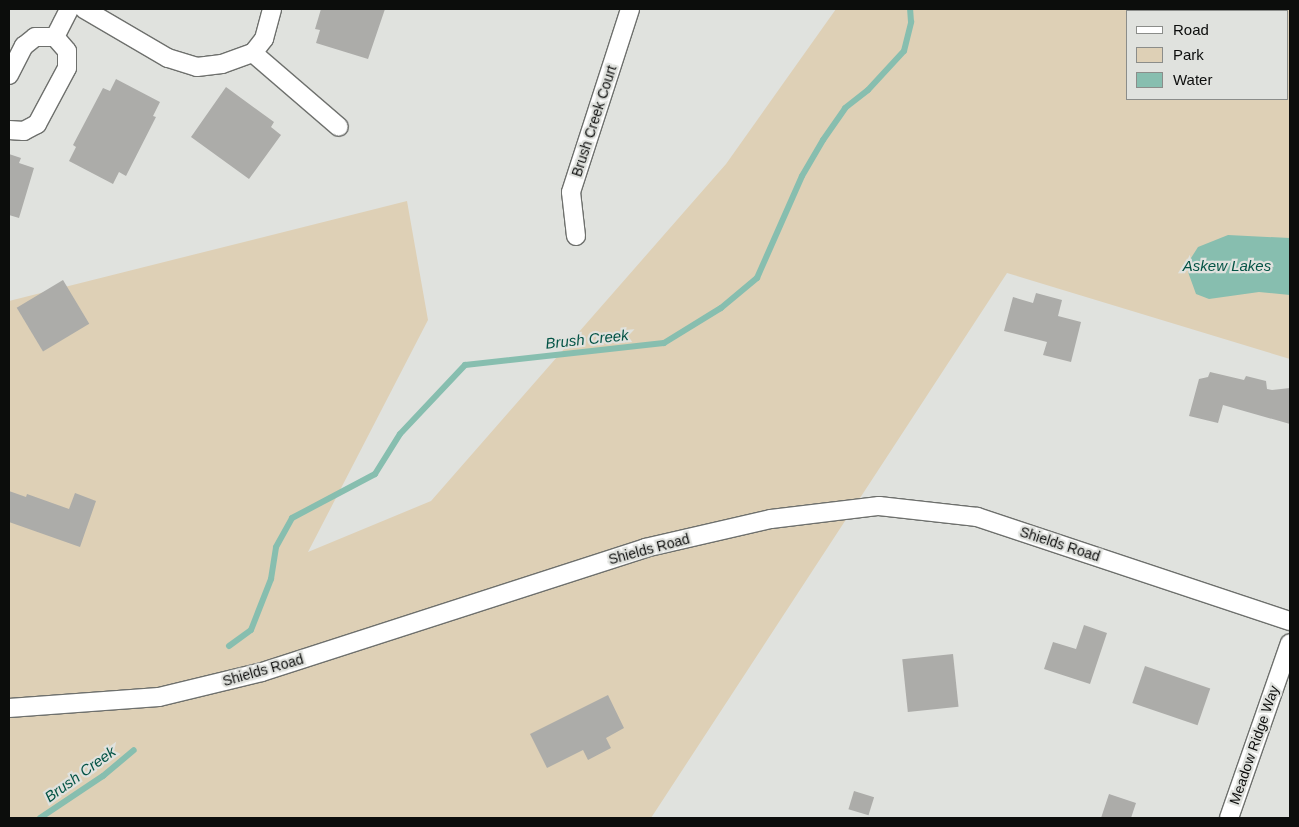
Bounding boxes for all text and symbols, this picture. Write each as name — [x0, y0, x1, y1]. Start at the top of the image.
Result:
legend — [1126, 10, 1289, 100]
text: Road — [1173, 21, 1209, 38]
text: Park — [1173, 46, 1204, 63]
street label: Brush Creek Court — [568, 63, 620, 179]
text: Water — [1173, 71, 1212, 88]
water label: Askew Lakes — [1183, 257, 1271, 275]
water label: Brush Creek — [545, 326, 629, 352]
street label: Shields Road — [1018, 523, 1102, 565]
street label: Shields Road — [607, 530, 691, 568]
street label: Shields Road — [221, 650, 305, 690]
street label: Meadow Ridge Way — [1226, 683, 1282, 807]
water label: Brush Creek — [41, 742, 119, 806]

